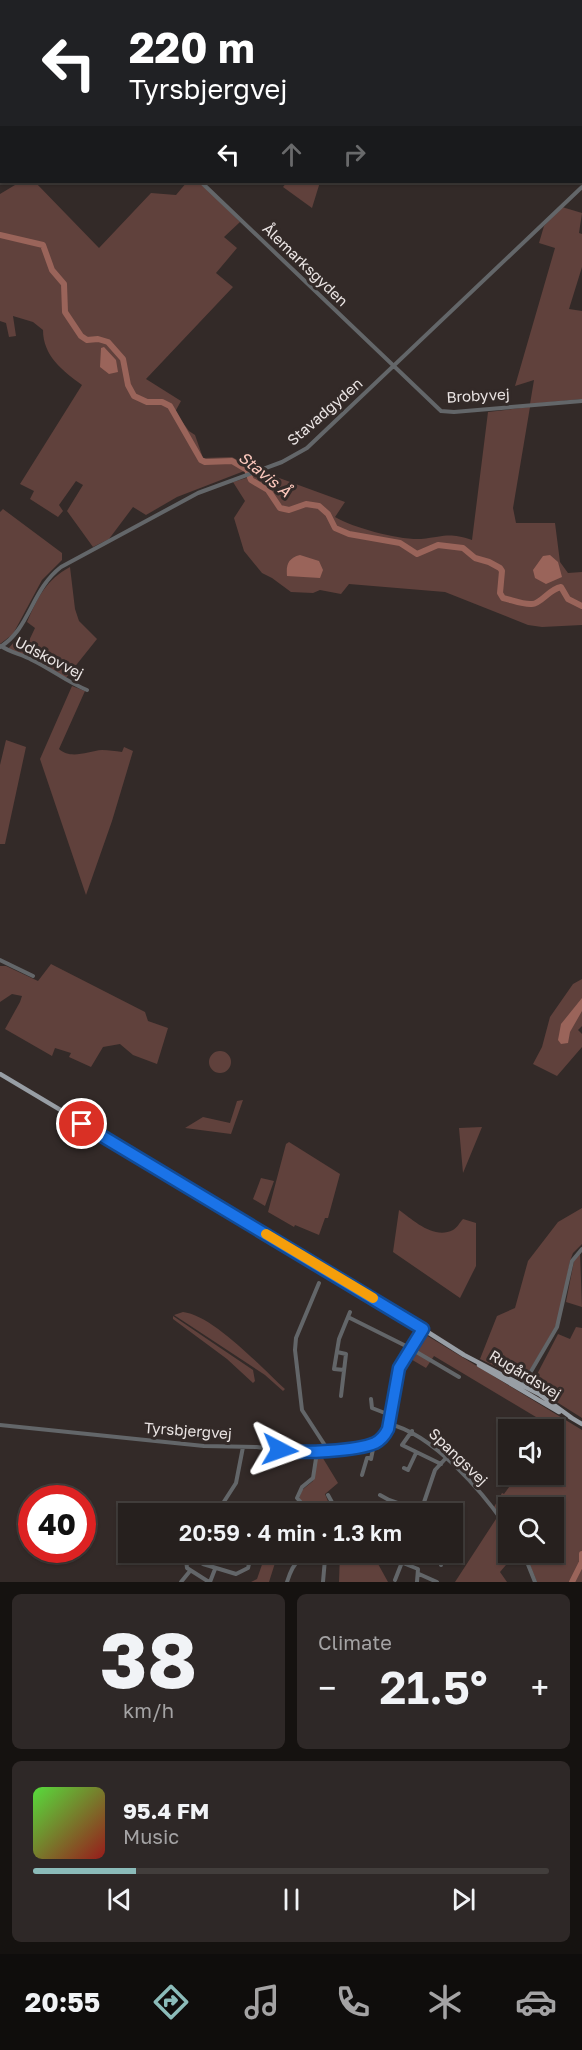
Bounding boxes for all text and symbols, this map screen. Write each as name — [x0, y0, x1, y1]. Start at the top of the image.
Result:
text: 220 m — [129, 22, 255, 72]
icon: left — [30, 24, 108, 102]
text: Tyrsbjergvej — [129, 73, 287, 105]
icon: left — [212, 138, 245, 171]
icon: ahead — [275, 138, 308, 171]
icon: right — [338, 138, 371, 171]
street label: Ålemarksgyden — [259, 219, 352, 310]
street label: Stavadgyden — [283, 374, 366, 449]
street label: Brobyvej — [446, 384, 510, 406]
water label: Stavis Å — [235, 447, 295, 501]
street label: Udskovvej — [12, 632, 87, 682]
pin — [56, 1098, 107, 1149]
icon: arrive — [65, 1107, 98, 1140]
street label: Rugårdsvej — [486, 1346, 565, 1403]
street label: Tyrsbjergvej — [144, 1418, 233, 1442]
position arrow — [248, 1418, 312, 1482]
map controls — [498, 1419, 564, 1563]
button: sound — [498, 1419, 564, 1485]
street label: Spangsvej — [426, 1424, 492, 1489]
speed limit sign: 40 — [18, 1485, 96, 1563]
button: search — [498, 1497, 564, 1563]
text: 20:59 · 4 min · 1.3 km — [179, 1519, 402, 1546]
text: 38 — [100, 1612, 197, 1705]
text: Climate — [318, 1630, 392, 1654]
text: 21.5° — [379, 1660, 488, 1714]
text: − — [318, 1668, 336, 1707]
text: + — [531, 1668, 549, 1707]
text: km/h — [123, 1698, 174, 1722]
text: 95.4 FM — [123, 1797, 209, 1824]
text: Music — [123, 1824, 179, 1848]
icon: previous — [103, 1883, 136, 1916]
icon: pause — [275, 1883, 308, 1916]
icon: next — [447, 1883, 480, 1916]
icon: directions — [150, 1981, 192, 2023]
icon: music — [241, 1981, 283, 2023]
icon: phone — [332, 1981, 374, 2023]
icon: climate — [424, 1981, 466, 2023]
icon: car — [515, 1981, 557, 2023]
text: 20:55 — [25, 1986, 100, 2018]

